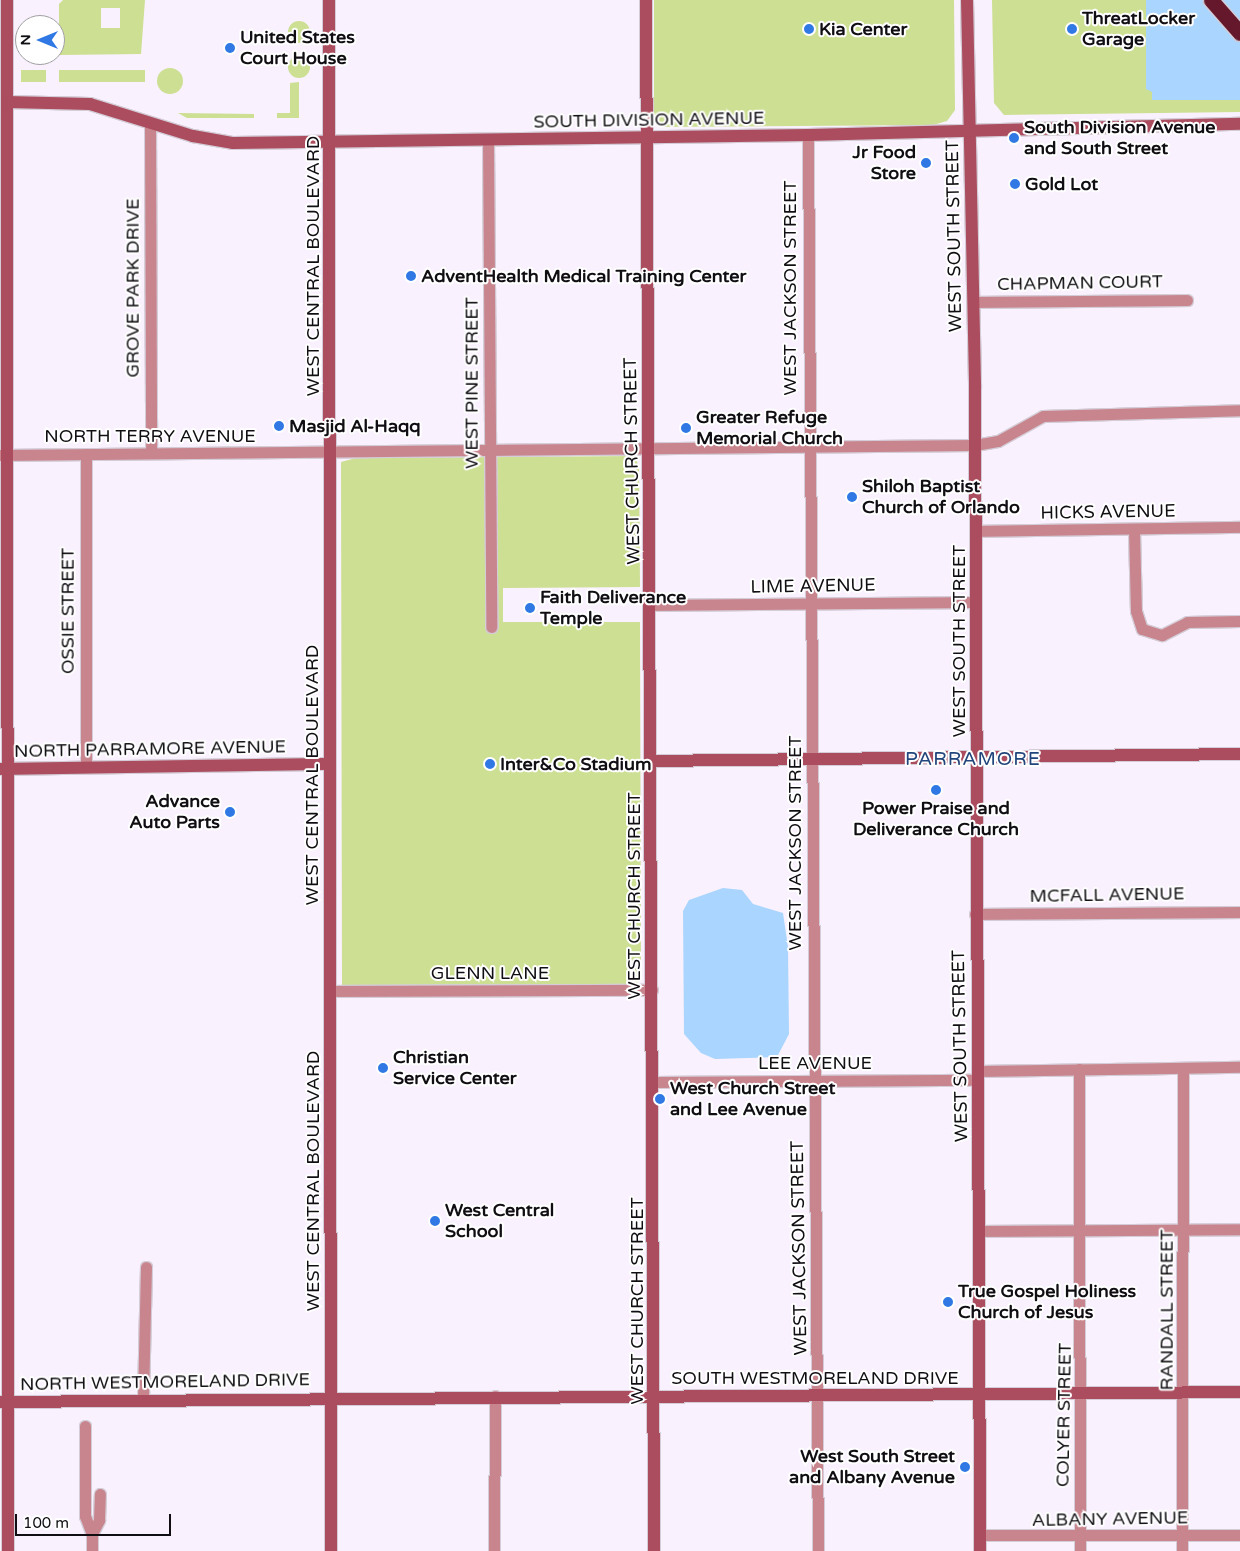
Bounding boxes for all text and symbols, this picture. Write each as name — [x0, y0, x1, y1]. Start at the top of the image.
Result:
place label: ThreatLocker Garage — [1082, 8, 1195, 50]
north arrow — [15, 15, 65, 65]
place label: Kia Center — [819, 18, 907, 40]
marker: Kia Center — [803, 23, 815, 35]
marker: ThreatLocker Garage — [1066, 23, 1078, 35]
place label: United States Court House — [240, 27, 355, 70]
text: N — [17, 34, 34, 46]
marker: United States Court House — [224, 42, 236, 54]
street label: SOUTH DIVISION AVENUE — [533, 107, 765, 133]
place label: South Division Avenue and South Street — [1024, 117, 1215, 160]
marker: South Division Avenue and South Street — [1008, 132, 1020, 144]
street label: WEST CENTRAL BOULEVARD — [302, 136, 324, 396]
street label: WEST SOUTH STREET — [942, 140, 966, 332]
place label: Jr Food Store — [853, 142, 916, 184]
marker: Jr Food Store — [920, 157, 932, 169]
place label: Gold Lot — [1025, 173, 1098, 195]
marker: Gold Lot — [1009, 178, 1021, 190]
street label: WEST JACKSON STREET — [779, 181, 801, 395]
street label: GROVE PARK DRIVE — [122, 198, 144, 378]
place label: AdventHealth Medical Training Center — [421, 265, 746, 287]
marker: AdventHealth Medical Training Center — [405, 270, 417, 282]
street label: CHAPMAN COURT — [997, 271, 1163, 295]
street label: WEST PINE STREET — [461, 297, 483, 469]
street label: WEST CHURCH STREET — [619, 357, 645, 565]
place label: Greater Refuge Memorial Church — [696, 407, 843, 449]
place label: Masjid Al-Haqq — [289, 415, 421, 437]
marker: Masjid Al-Haqq — [273, 420, 285, 432]
marker: Greater Refuge Memorial Church — [680, 422, 692, 434]
street label: NORTH TERRY AVENUE — [44, 425, 256, 447]
place label: Shiloh Baptist Church of Orlando — [862, 476, 1020, 518]
marker: Shiloh Baptist Church of Orlando — [846, 491, 858, 503]
street label: HICKS AVENUE — [1040, 500, 1176, 524]
street label: WEST SOUTH STREET — [948, 545, 970, 737]
street label: OSSIE STREET — [57, 548, 79, 674]
street label: LIME AVENUE — [750, 574, 876, 598]
place label: Faith Deliverance Temple — [540, 587, 686, 630]
marker: Faith Deliverance Temple — [524, 602, 536, 614]
street label: WEST CENTRAL BOULEVARD — [301, 645, 323, 905]
street label: NORTH PARRAMORE AVENUE — [14, 736, 286, 762]
street label: WEST JACKSON STREET — [784, 736, 806, 950]
district label: PARRAMORE — [904, 749, 1042, 771]
place label: Inter&Co Stadium — [500, 753, 652, 775]
marker: Inter&Co Stadium — [484, 758, 496, 770]
marker: Power Praise and Deliverance Church — [930, 784, 942, 796]
place label: Advance Auto Parts — [129, 791, 220, 834]
street label: WEST CHURCH STREET — [623, 792, 645, 1000]
place label: Power Praise and Deliverance Church — [853, 798, 1019, 841]
marker: Advance Auto Parts — [224, 806, 236, 818]
street label: MCFALL AVENUE — [1029, 883, 1185, 907]
street label: WEST SOUTH STREET — [948, 950, 972, 1142]
street label: GLENN LANE — [431, 962, 549, 984]
place label: Christian Service Center — [393, 1047, 517, 1090]
street label: WEST CENTRAL BOULEVARD — [302, 1051, 324, 1311]
street label: LEE AVENUE — [758, 1052, 872, 1074]
marker: Christian Service Center — [377, 1062, 389, 1074]
place label: West Church Street and Lee Avenue — [670, 1078, 835, 1120]
marker: West Church Street and Lee Avenue — [654, 1093, 666, 1105]
street label: WEST JACKSON STREET — [786, 1140, 812, 1356]
street label: WEST CHURCH STREET — [626, 1197, 648, 1405]
place label: West Central School — [445, 1200, 554, 1242]
marker: West Central School — [429, 1215, 441, 1227]
street label: RANDALL STREET — [1156, 1230, 1178, 1390]
place label: True Gospel Holiness Church of Jesus — [958, 1281, 1136, 1324]
marker: True Gospel Holiness Church of Jesus — [942, 1296, 954, 1308]
street label: COLYER STREET — [1052, 1343, 1076, 1487]
street label: SOUTH WESTMORELAND DRIVE — [671, 1367, 959, 1389]
street label: NORTH WESTMORELAND DRIVE — [20, 1369, 310, 1395]
place label: West South Street and Albany Avenue — [789, 1446, 955, 1488]
marker: West South Street and Albany Avenue — [959, 1461, 971, 1473]
scale bar — [18, 1504, 174, 1536]
street label: ALBANY AVENUE — [1032, 1507, 1188, 1531]
text: 100 m — [23, 1514, 69, 1532]

